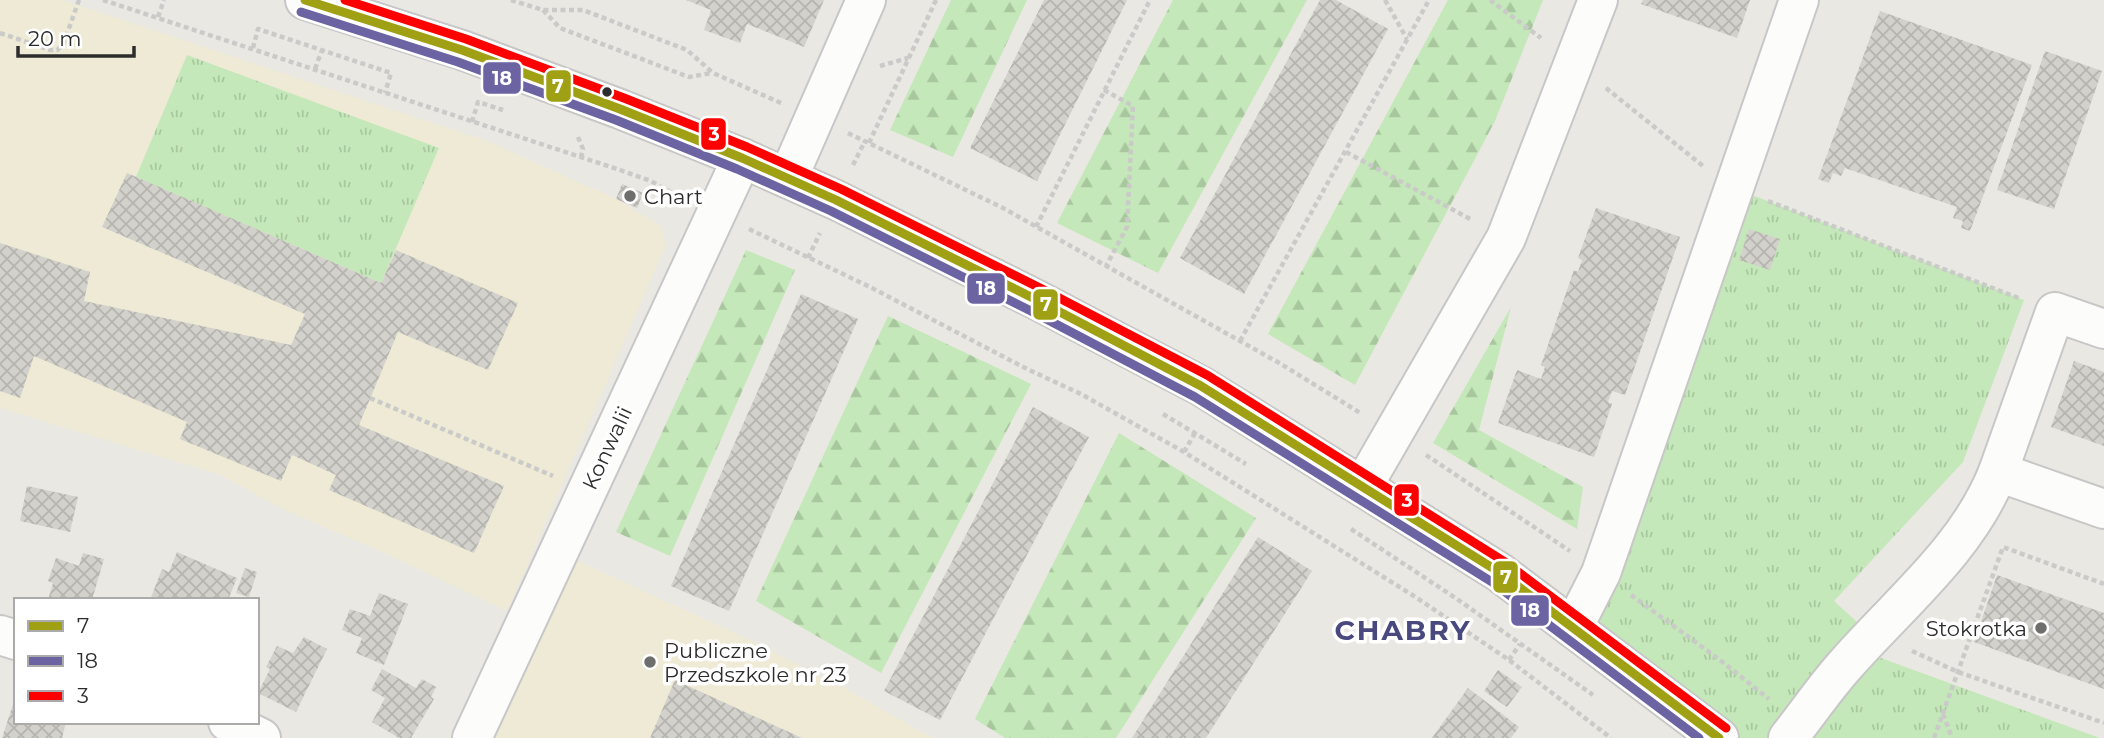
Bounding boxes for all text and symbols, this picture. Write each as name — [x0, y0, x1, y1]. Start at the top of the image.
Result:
scale bar — [18, 14, 133, 58]
text: 20 m — [28, 26, 82, 51]
line badge: 18 — [482, 61, 522, 95]
text: 18 — [492, 67, 512, 90]
line badge: 7 — [545, 69, 572, 103]
text: 7 — [552, 75, 564, 98]
unlabelled marker — [600, 85, 614, 99]
line badge: 3 — [700, 117, 727, 151]
text: 3 — [707, 123, 720, 146]
place label: Chart — [644, 184, 703, 209]
marker: Chart — [622, 188, 638, 204]
line badge: 18 — [966, 272, 1006, 305]
text: 18 — [976, 277, 996, 300]
line badge: 7 — [1032, 288, 1059, 321]
text: 7 — [1040, 293, 1052, 316]
street label: Konwalii — [577, 402, 637, 494]
line badge: 3 — [1393, 483, 1420, 517]
text: 3 — [1400, 489, 1413, 512]
line badge: 7 — [1492, 560, 1519, 594]
text: 7 — [1500, 566, 1512, 589]
line badge: 18 — [1510, 594, 1550, 627]
legend — [14, 598, 259, 724]
text: 18 — [1520, 599, 1540, 622]
text: 7 — [77, 613, 89, 638]
district label: CHABRY — [1335, 613, 1472, 647]
place label: Stokrotka — [1926, 616, 2027, 641]
marker: Stokrotka — [2033, 620, 2049, 636]
place label: Publiczne Przedszkole nr 23 — [664, 638, 846, 687]
text: 18 — [77, 648, 98, 673]
marker: Publiczne Przedszkole nr 23 — [642, 654, 658, 670]
text: 3 — [77, 683, 89, 708]

